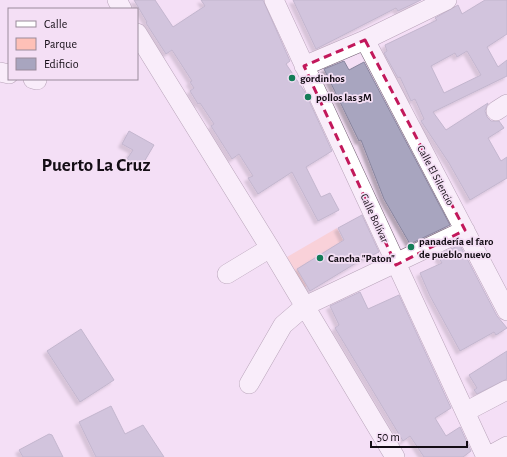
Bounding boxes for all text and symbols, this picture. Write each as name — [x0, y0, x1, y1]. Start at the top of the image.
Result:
legend — [8, 8, 138, 80]
text: Calle — [44, 18, 67, 30]
text: Parque — [44, 38, 77, 50]
text: Edificio — [44, 58, 79, 70]
marker: gordinhos — [287, 73, 297, 83]
place label: gordinhos — [300, 73, 345, 84]
marker: pollos las 3M — [303, 92, 313, 102]
place label: pollos las 3M — [316, 92, 372, 103]
street label: Calle El Silencio — [415, 143, 456, 207]
district label: Puerto La Cruz — [42, 156, 150, 175]
street label: Calle Bolívar — [358, 192, 391, 245]
place label: panadería el faro de pueblo nuevo — [419, 236, 494, 260]
marker: panadería el faro de pueblo nuevo — [406, 242, 416, 252]
marker: Cancha "Paton" — [315, 253, 325, 263]
place label: Cancha "Paton" — [328, 253, 395, 264]
scale bar — [371, 423, 467, 449]
text: 50 m — [377, 431, 400, 443]

